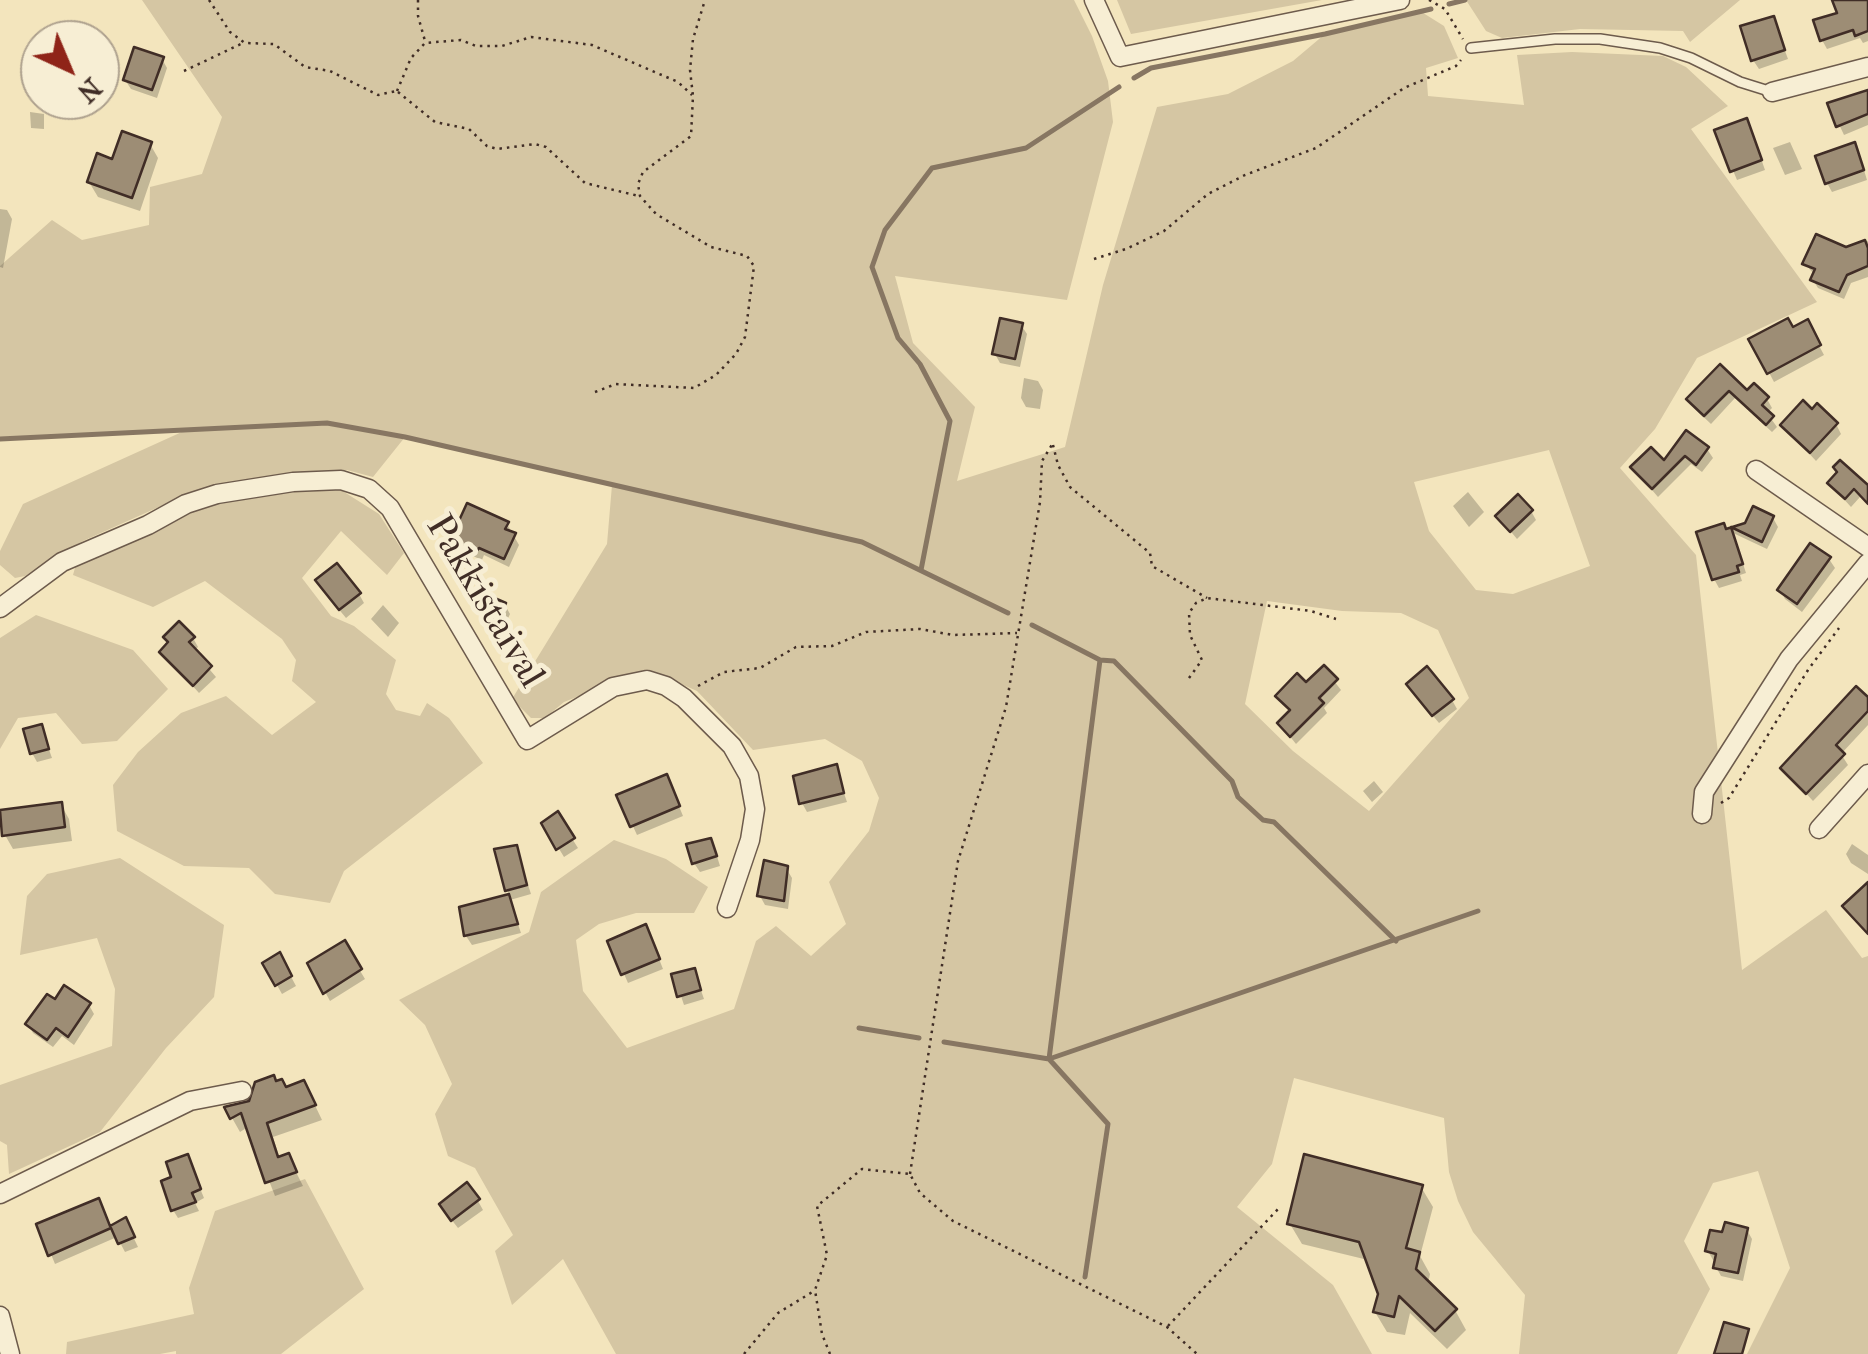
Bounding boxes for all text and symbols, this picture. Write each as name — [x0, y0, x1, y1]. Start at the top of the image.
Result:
north arrow — [20, 20, 120, 120]
text: N — [71, 71, 109, 110]
street label: Pakkistaival — [415, 508, 553, 696]

